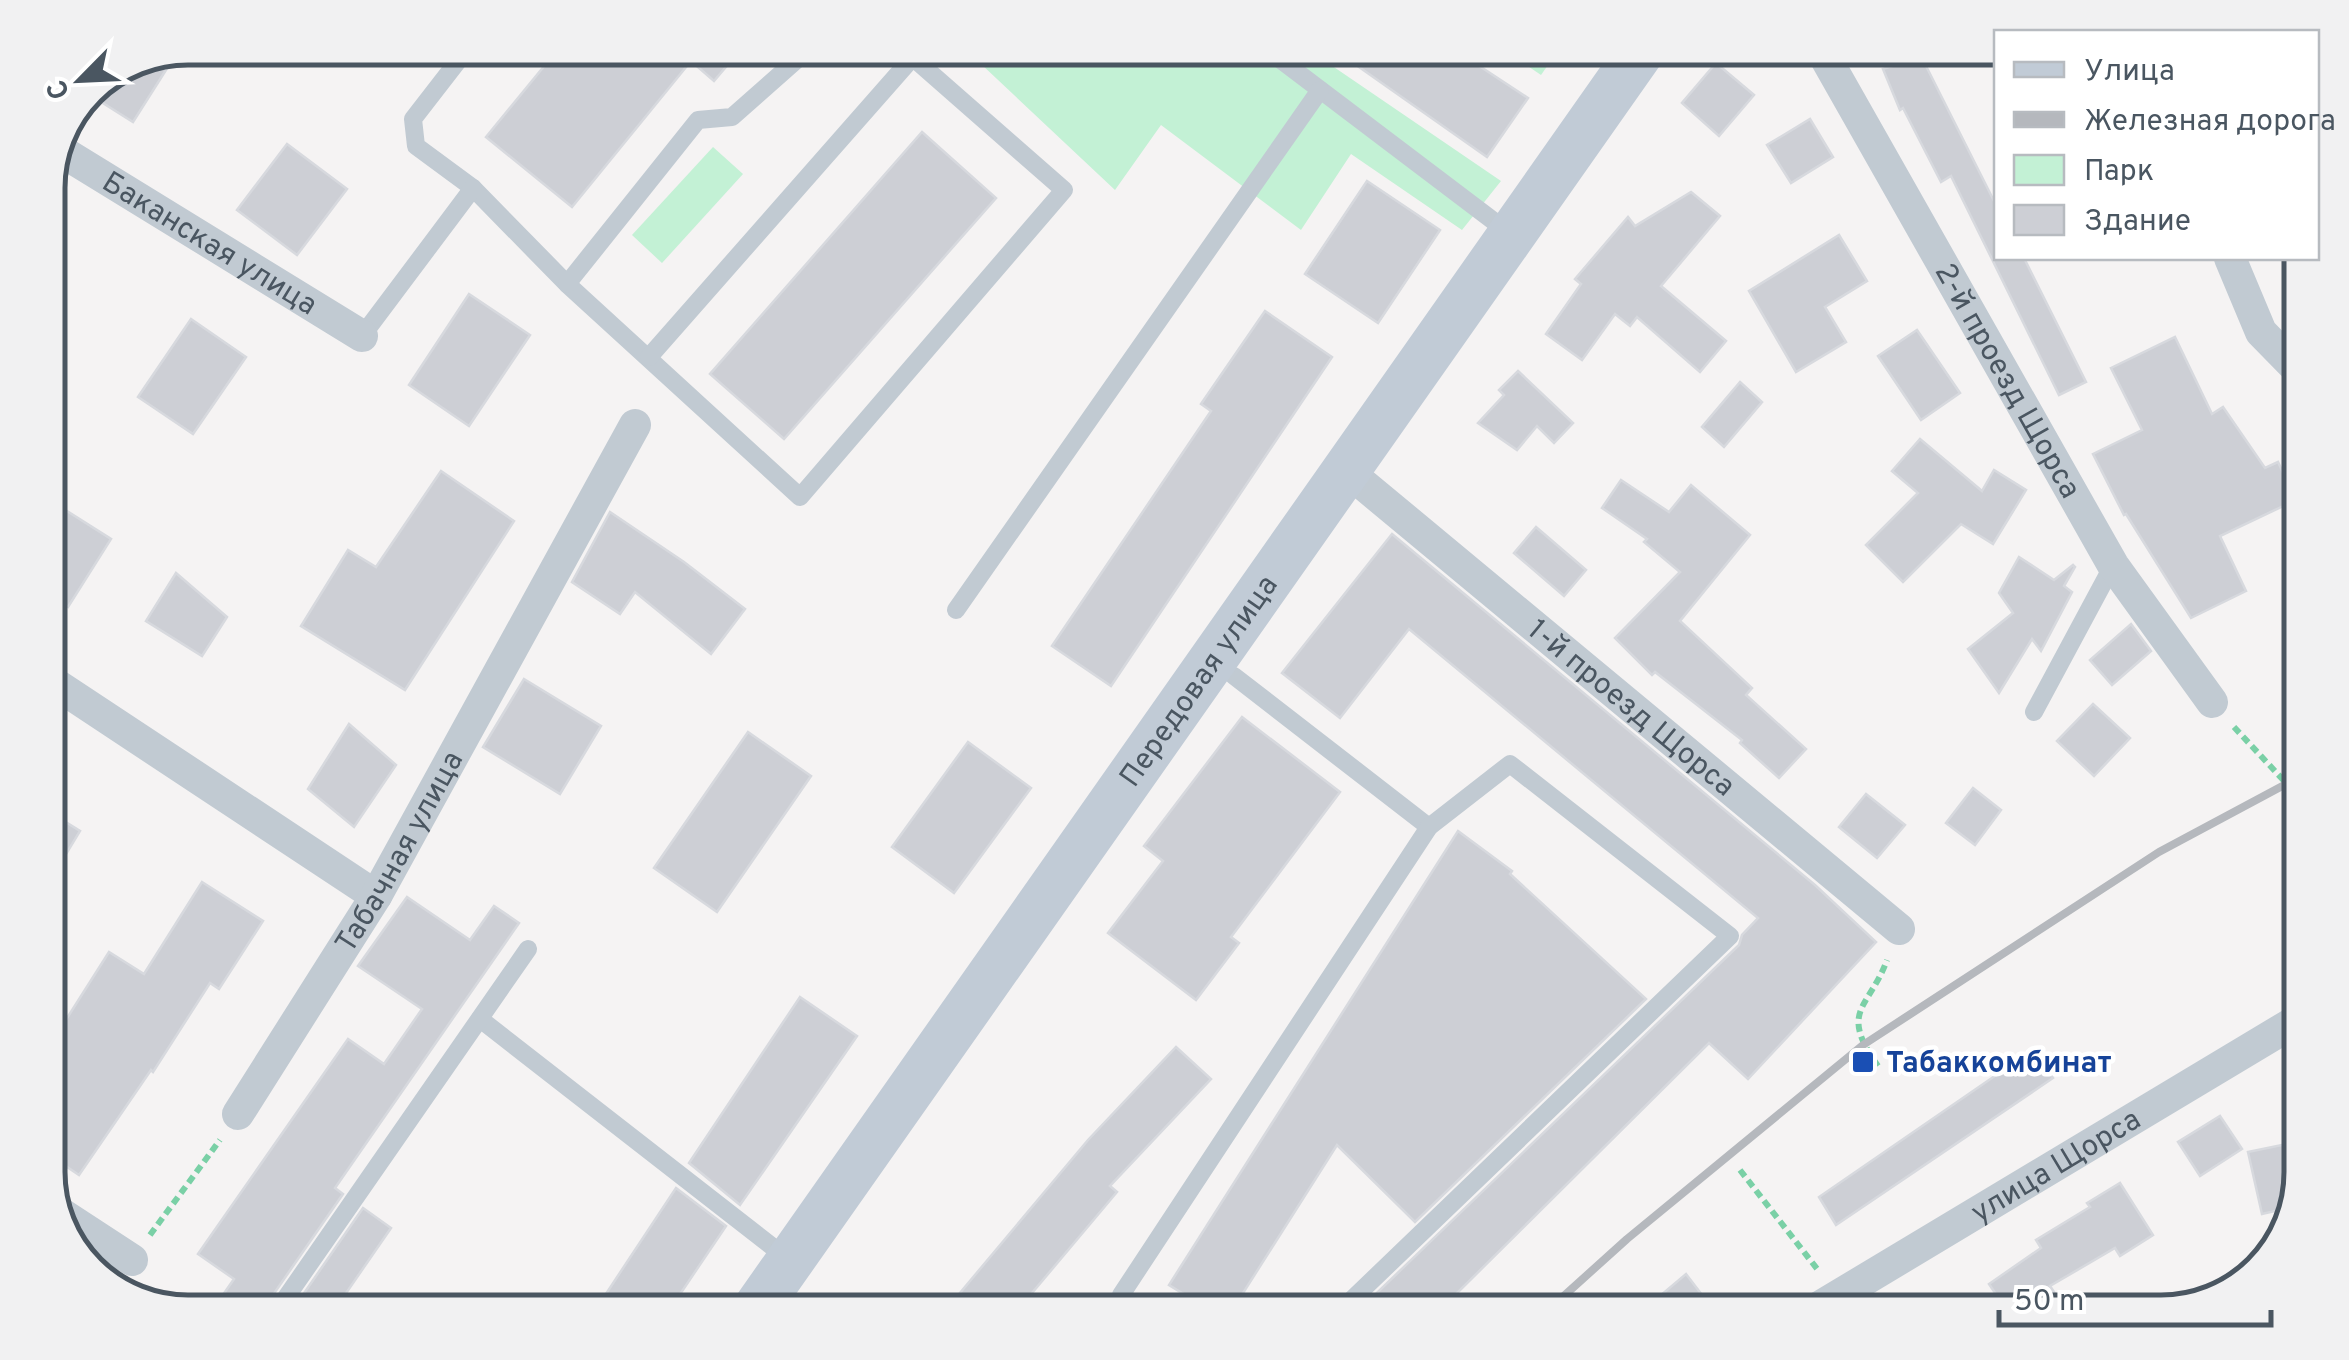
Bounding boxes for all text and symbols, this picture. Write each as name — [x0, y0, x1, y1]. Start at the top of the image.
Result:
north arrow — [30, 30, 130, 130]
legend — [1994, 30, 2319, 260]
text: Улица — [2084, 54, 2175, 91]
text: С — [40, 73, 80, 104]
text: Железная дорога — [2084, 104, 2336, 141]
text: Парк — [2084, 154, 2154, 191]
street label: Баканская улица — [95, 165, 323, 325]
text: Здание — [2084, 204, 2191, 241]
street label: 2-й проезд Щорса — [1925, 258, 2087, 506]
street label: Передовая улица — [1113, 569, 1287, 795]
street label: 1-й проезд Щорса — [1519, 612, 1741, 806]
street label: Табачная улица — [329, 745, 473, 960]
place label: Табаккомбинат — [1886, 1046, 2112, 1083]
marker: Табаккомбинат — [1850, 1049, 1876, 1075]
street label: улица Щорса — [1965, 1102, 2148, 1233]
scale bar — [1999, 1265, 2272, 1327]
text: 50 m — [2014, 1284, 2084, 1321]

